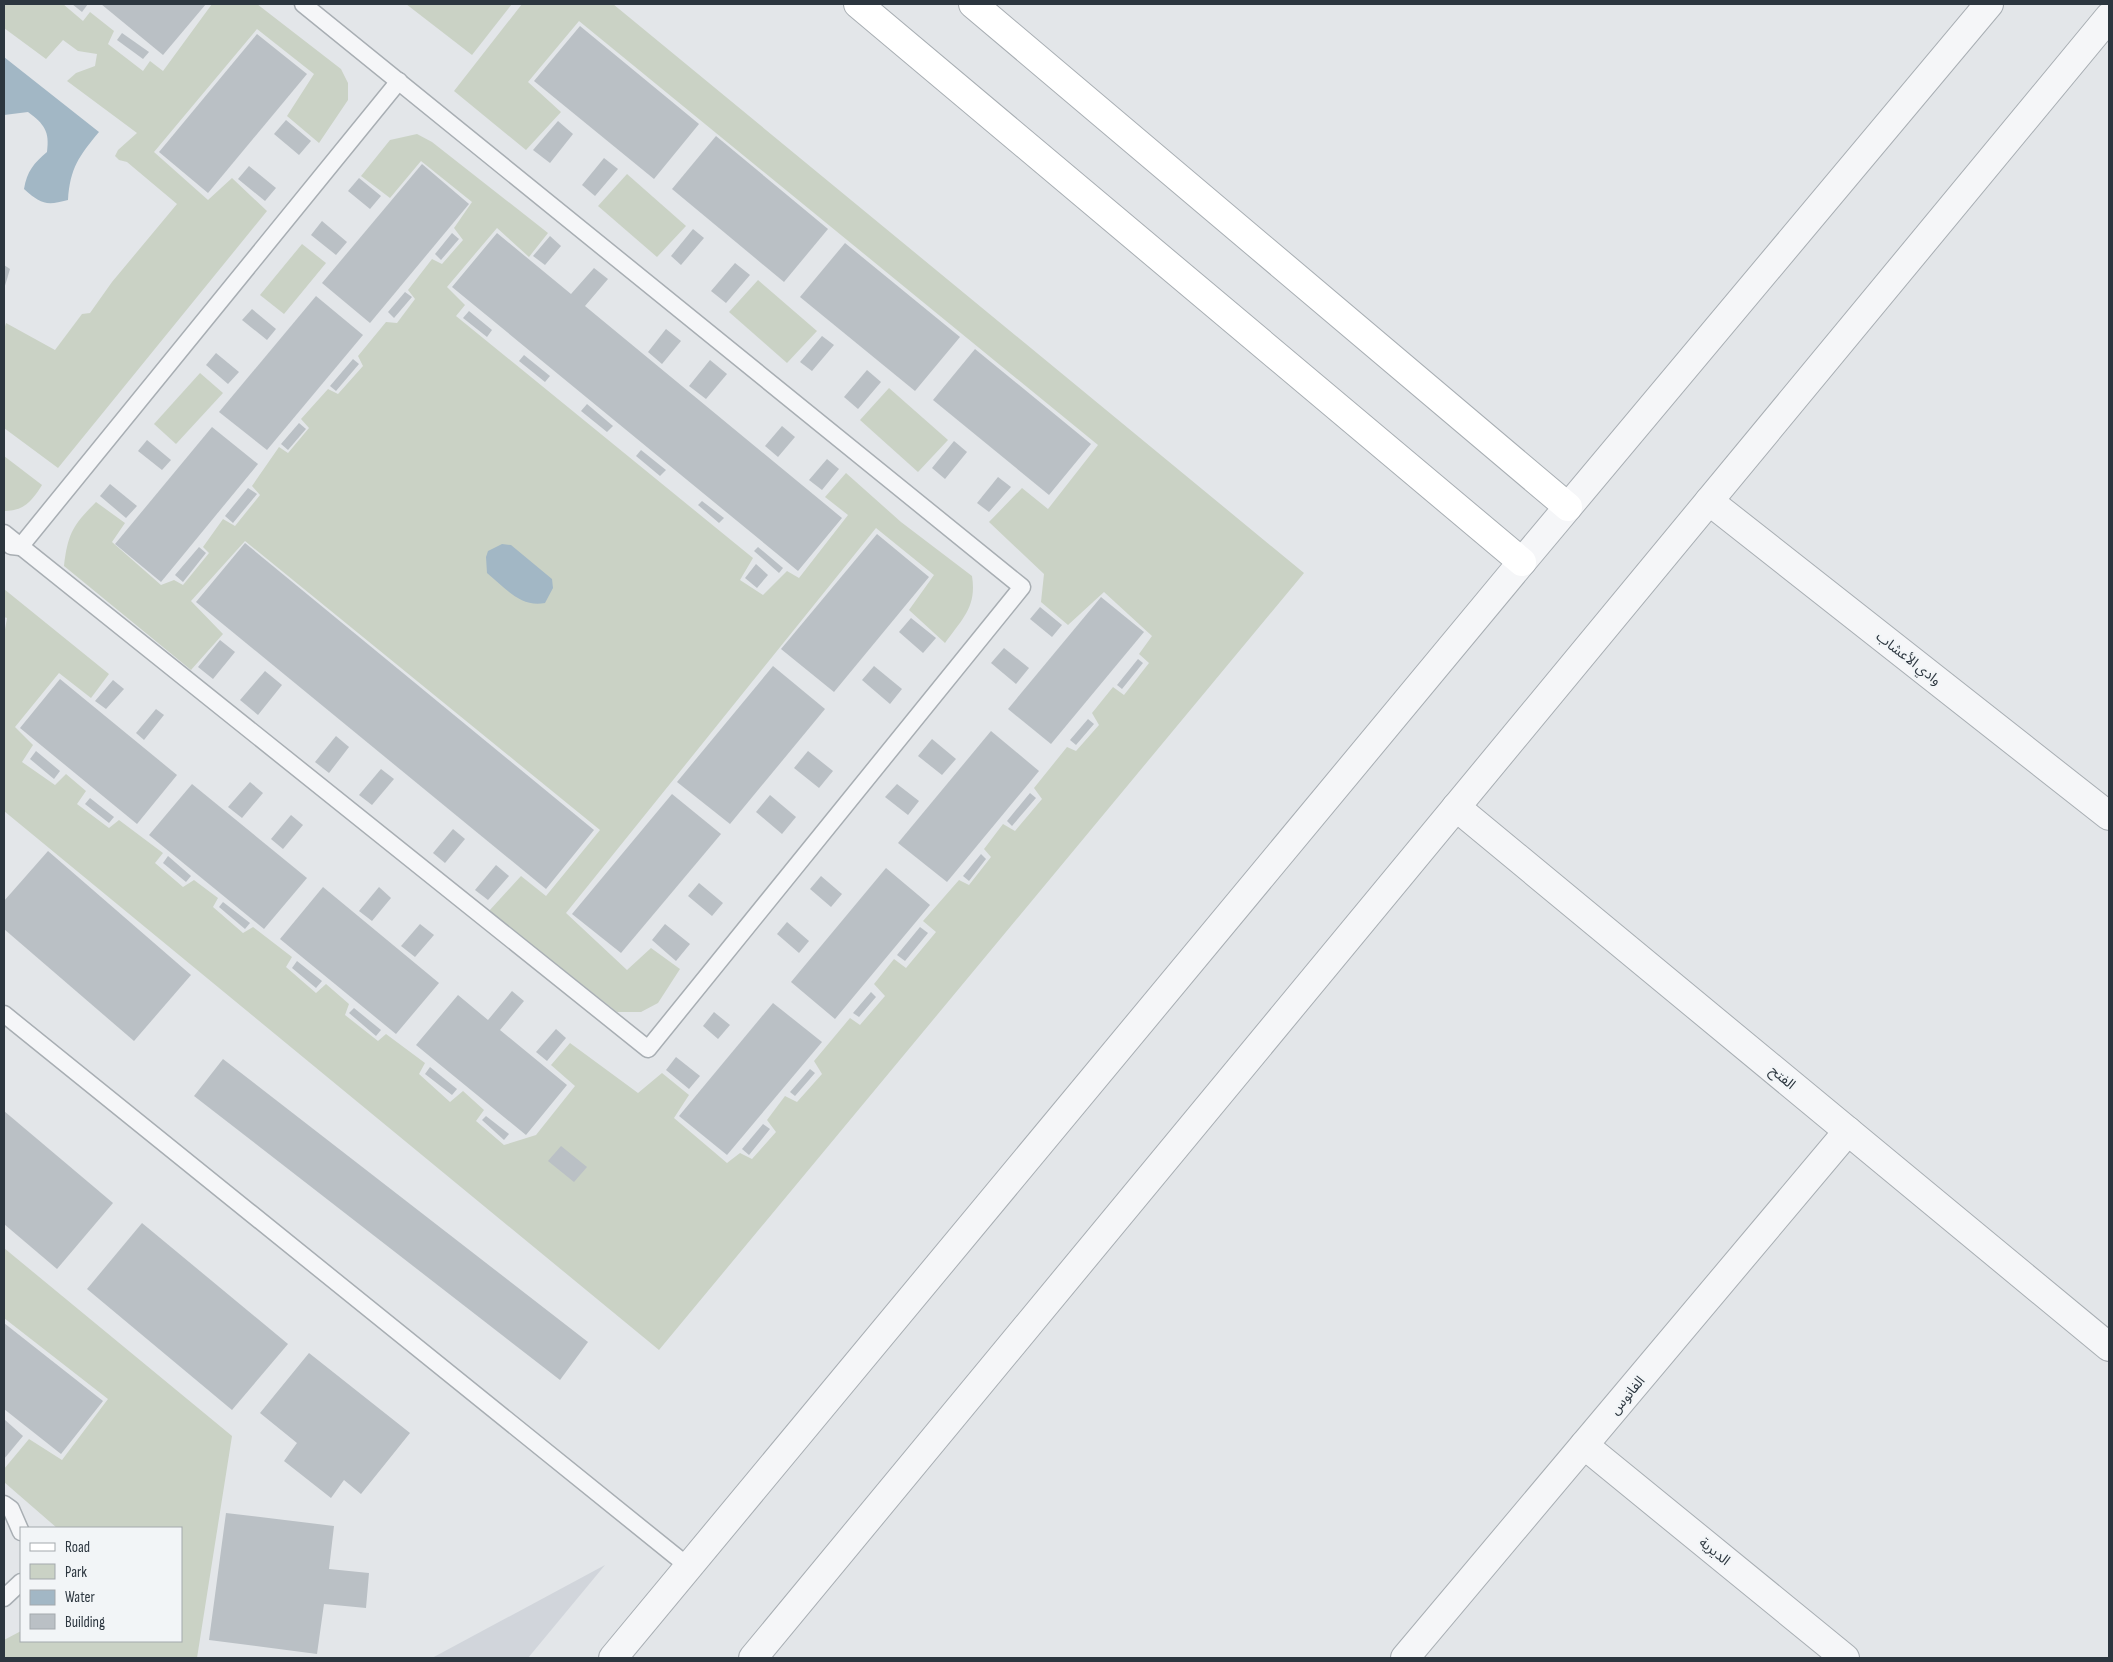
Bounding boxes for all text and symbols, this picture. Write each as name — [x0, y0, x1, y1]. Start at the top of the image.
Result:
street label: وادي الأعشاب — [1872, 628, 1944, 691]
street label: الفتح — [1765, 1062, 1799, 1094]
street label: الفانوس — [1606, 1373, 1648, 1418]
legend — [20, 1527, 182, 1642]
street label: الديرية — [1696, 1534, 1734, 1569]
text: Road — [65, 1538, 90, 1557]
text: Park — [65, 1563, 87, 1582]
text: Water — [65, 1588, 96, 1607]
text: Building — [65, 1613, 105, 1632]

